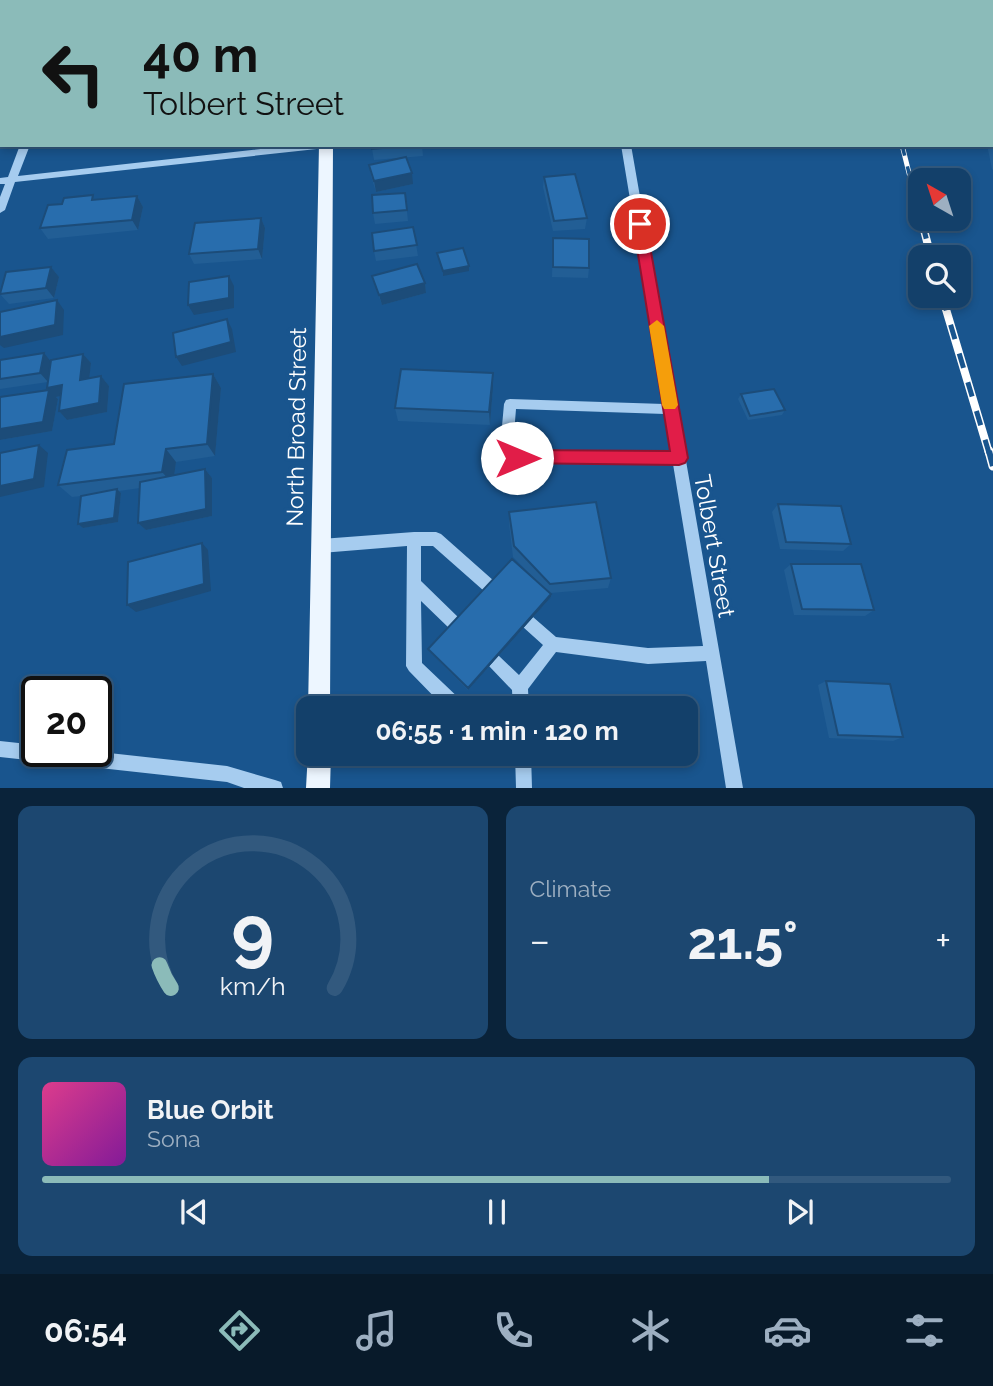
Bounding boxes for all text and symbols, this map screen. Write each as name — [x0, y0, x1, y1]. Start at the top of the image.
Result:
text: 40 m — [143, 26, 258, 83]
icon: left — [28, 28, 119, 119]
text: Tolbert Street — [143, 85, 344, 122]
north arrow — [908, 168, 971, 231]
map controls — [908, 168, 971, 308]
pin — [610, 194, 670, 254]
icon: arrive — [621, 205, 659, 243]
button: search — [908, 245, 971, 308]
street label: North Broad Street — [281, 327, 311, 527]
position arrow — [480, 421, 554, 495]
street label: Tolbert Street — [689, 473, 741, 620]
speed limit sign: 20 — [21, 676, 112, 767]
text: 06:55 · 1 min · 120 m — [375, 716, 619, 746]
text: Climate — [530, 875, 611, 902]
text: 9 — [231, 891, 274, 976]
text: 21.5° — [687, 910, 798, 971]
text: − — [530, 918, 550, 963]
text: + — [935, 918, 951, 963]
text: km/h — [220, 971, 286, 1001]
text: Blue Orbit — [147, 1095, 274, 1125]
text: Sona — [147, 1125, 201, 1152]
icon: previous — [175, 1193, 213, 1231]
icon: pause — [478, 1193, 516, 1231]
icon: next — [781, 1193, 819, 1231]
icon: directions — [215, 1306, 264, 1355]
icon: music — [352, 1306, 401, 1355]
icon: phone — [489, 1306, 538, 1355]
icon: climate — [626, 1306, 675, 1355]
icon: car — [763, 1306, 812, 1355]
icon: filters — [900, 1306, 949, 1355]
text: 06:54 — [44, 1312, 127, 1349]

